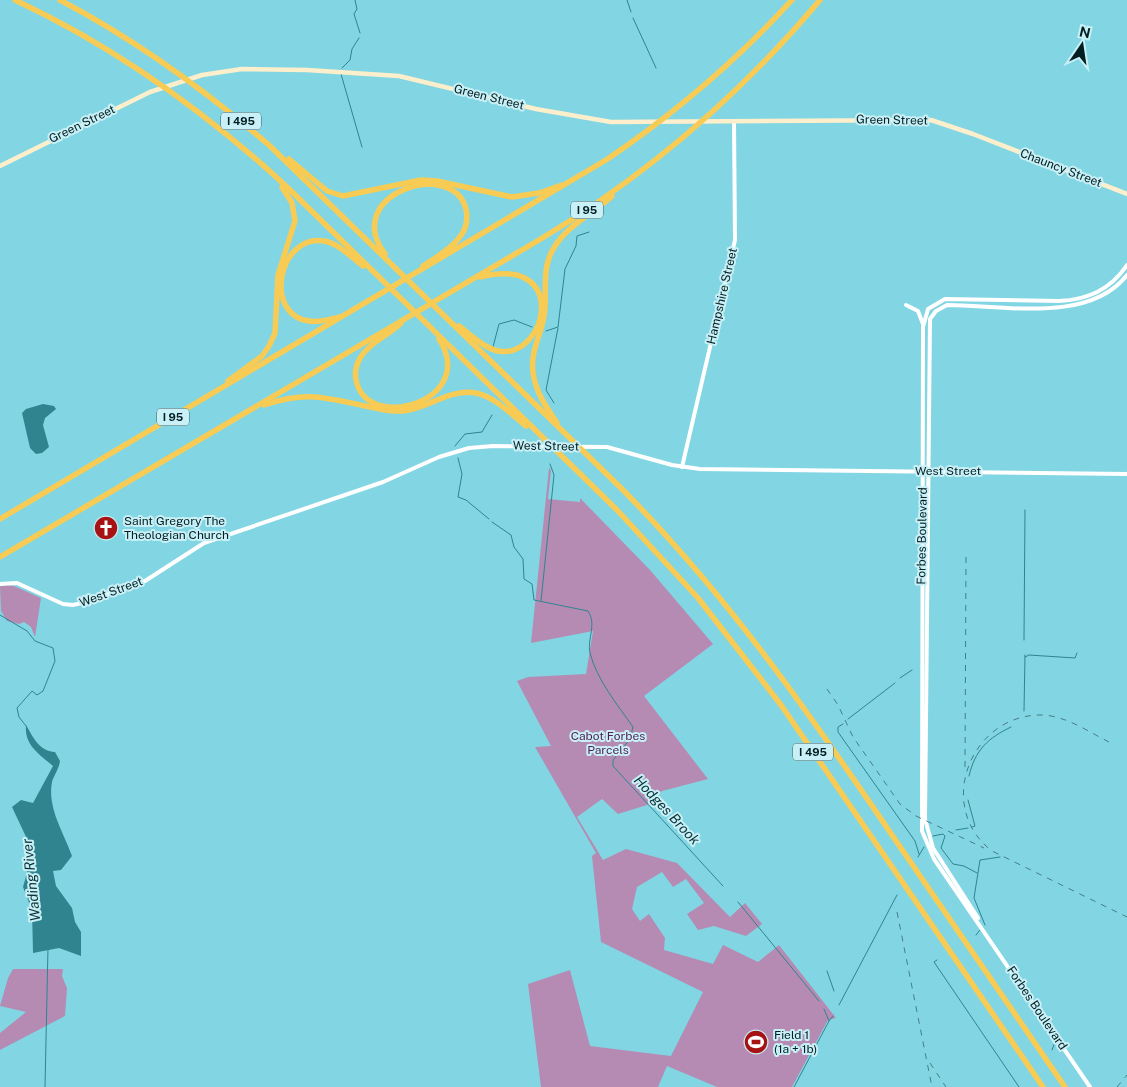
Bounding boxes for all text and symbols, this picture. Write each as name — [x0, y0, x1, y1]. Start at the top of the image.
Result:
north arrow — [1057, 20, 1107, 70]
text: N — [1078, 23, 1092, 41]
street label: Green Street — [452, 82, 526, 113]
street label: Green Street — [47, 102, 118, 146]
road number: I 495 — [221, 112, 261, 130]
street label: Green Street — [856, 112, 928, 128]
street label: Chauncy Street — [1018, 146, 1104, 190]
road number: I 95 — [571, 202, 603, 218]
street label: Hampshire Street — [704, 246, 740, 346]
road number: I 95 — [157, 408, 189, 426]
street label: West Street — [513, 438, 580, 454]
street label: West Street — [915, 464, 981, 478]
street label: Forbes Boulevard — [914, 487, 930, 585]
place label: Saint Gregory The Theologian Church — [124, 514, 229, 542]
church icon: Saint Gregory The Theologian Church — [93, 515, 119, 541]
street label: West Street — [77, 574, 145, 610]
park label: Cabot Forbes Parcels — [571, 729, 645, 757]
road number: I 495 — [793, 744, 833, 760]
water label: Hodges Brook — [631, 772, 703, 848]
water label: Wading River — [19, 837, 43, 922]
street label: Forbes Boulevard — [1004, 964, 1070, 1052]
place label: Field 1 (1a + 1b) — [774, 1028, 817, 1056]
sports icon: Field 1 (1a + 1b) — [743, 1029, 769, 1055]

